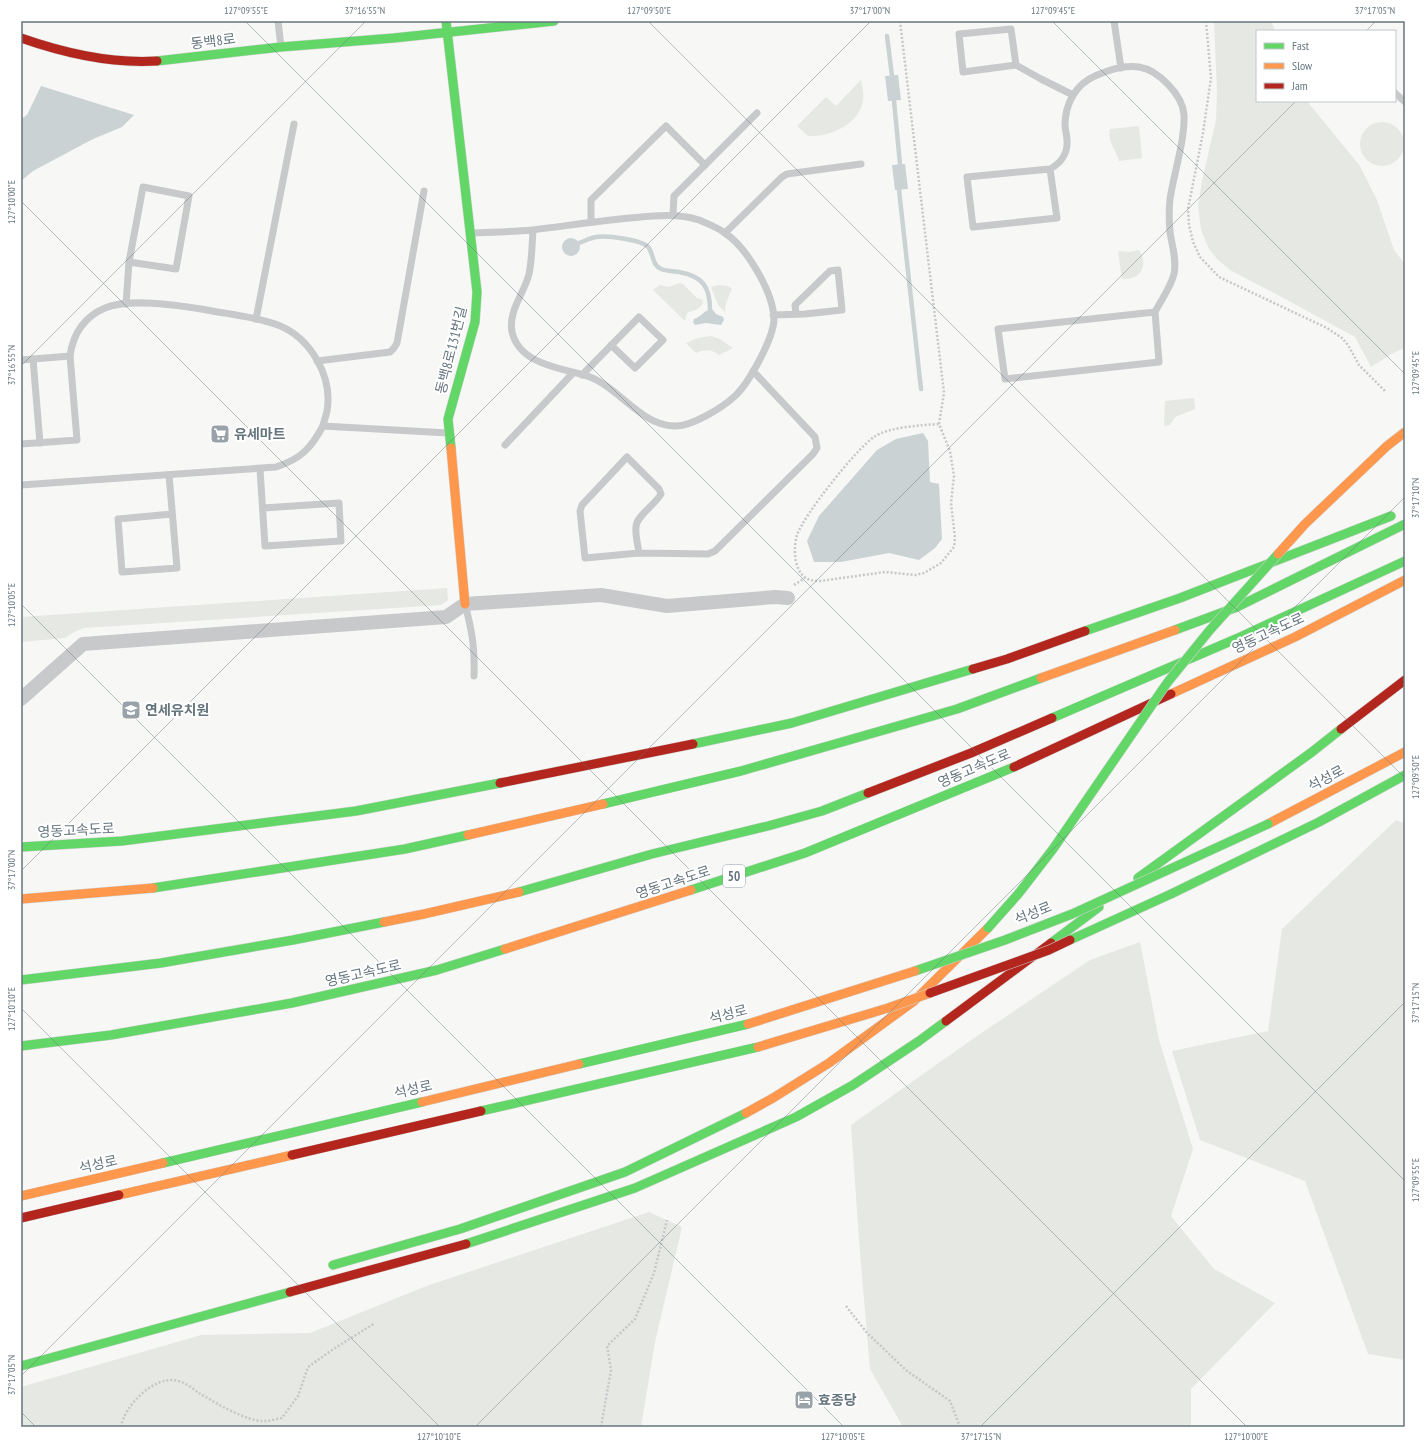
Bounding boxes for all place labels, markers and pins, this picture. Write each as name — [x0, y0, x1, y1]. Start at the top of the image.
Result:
supermarket icon: 유세마트 — [209, 423, 231, 445]
place label: 유세마트 — [234, 425, 286, 443]
school or university icon: 연세유치원 — [120, 699, 142, 721]
place label: 연세유치원 — [145, 701, 209, 719]
hotel icon: 효종당 — [793, 1389, 815, 1411]
place label: 효종당 — [818, 1391, 857, 1409]

